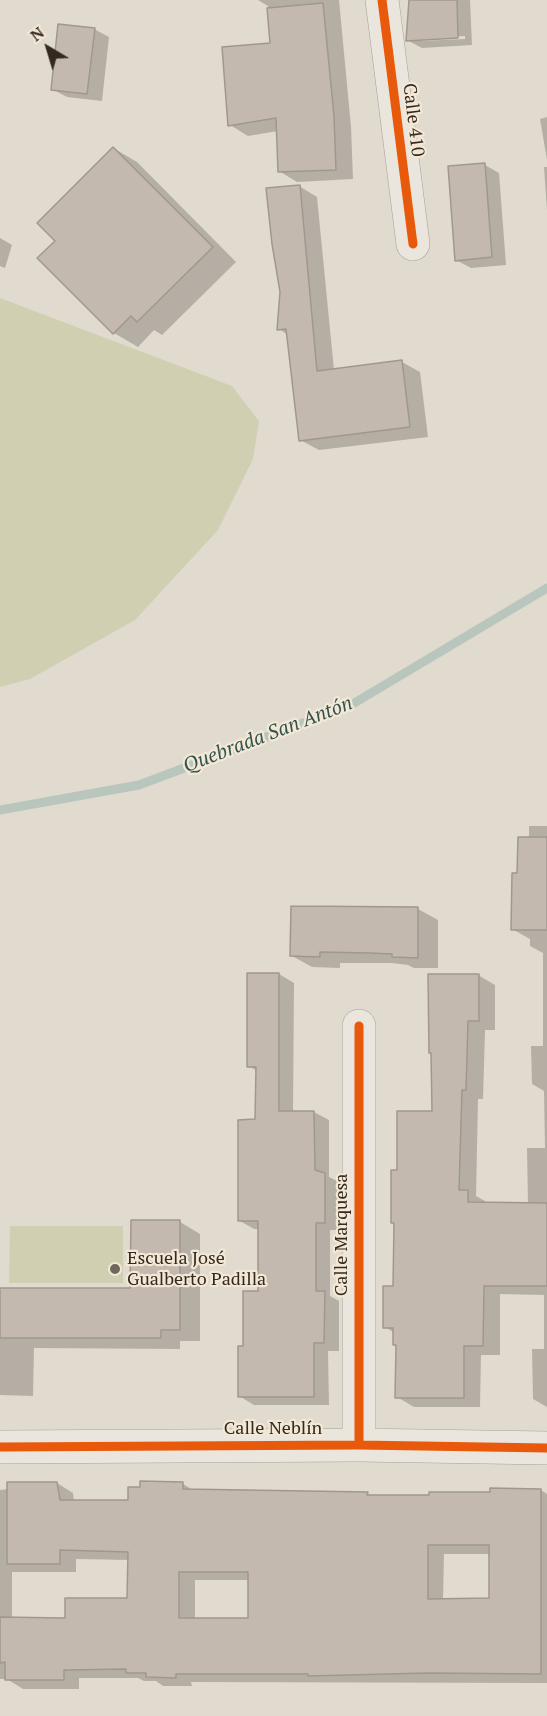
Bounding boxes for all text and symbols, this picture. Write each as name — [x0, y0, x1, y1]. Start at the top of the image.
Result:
north arrow — [18, 18, 78, 78]
text: N — [25, 21, 48, 46]
street label: Calle 410 — [398, 82, 428, 158]
water label: Quebrada San Antón — [180, 692, 356, 778]
street label: Calle Marquesa — [331, 1174, 353, 1296]
place label: Escuela José Gualberto Padilla — [127, 1248, 266, 1290]
marker: Escuela José Gualberto Padilla — [108, 1262, 122, 1276]
street label: Calle Neblín — [224, 1418, 322, 1440]

